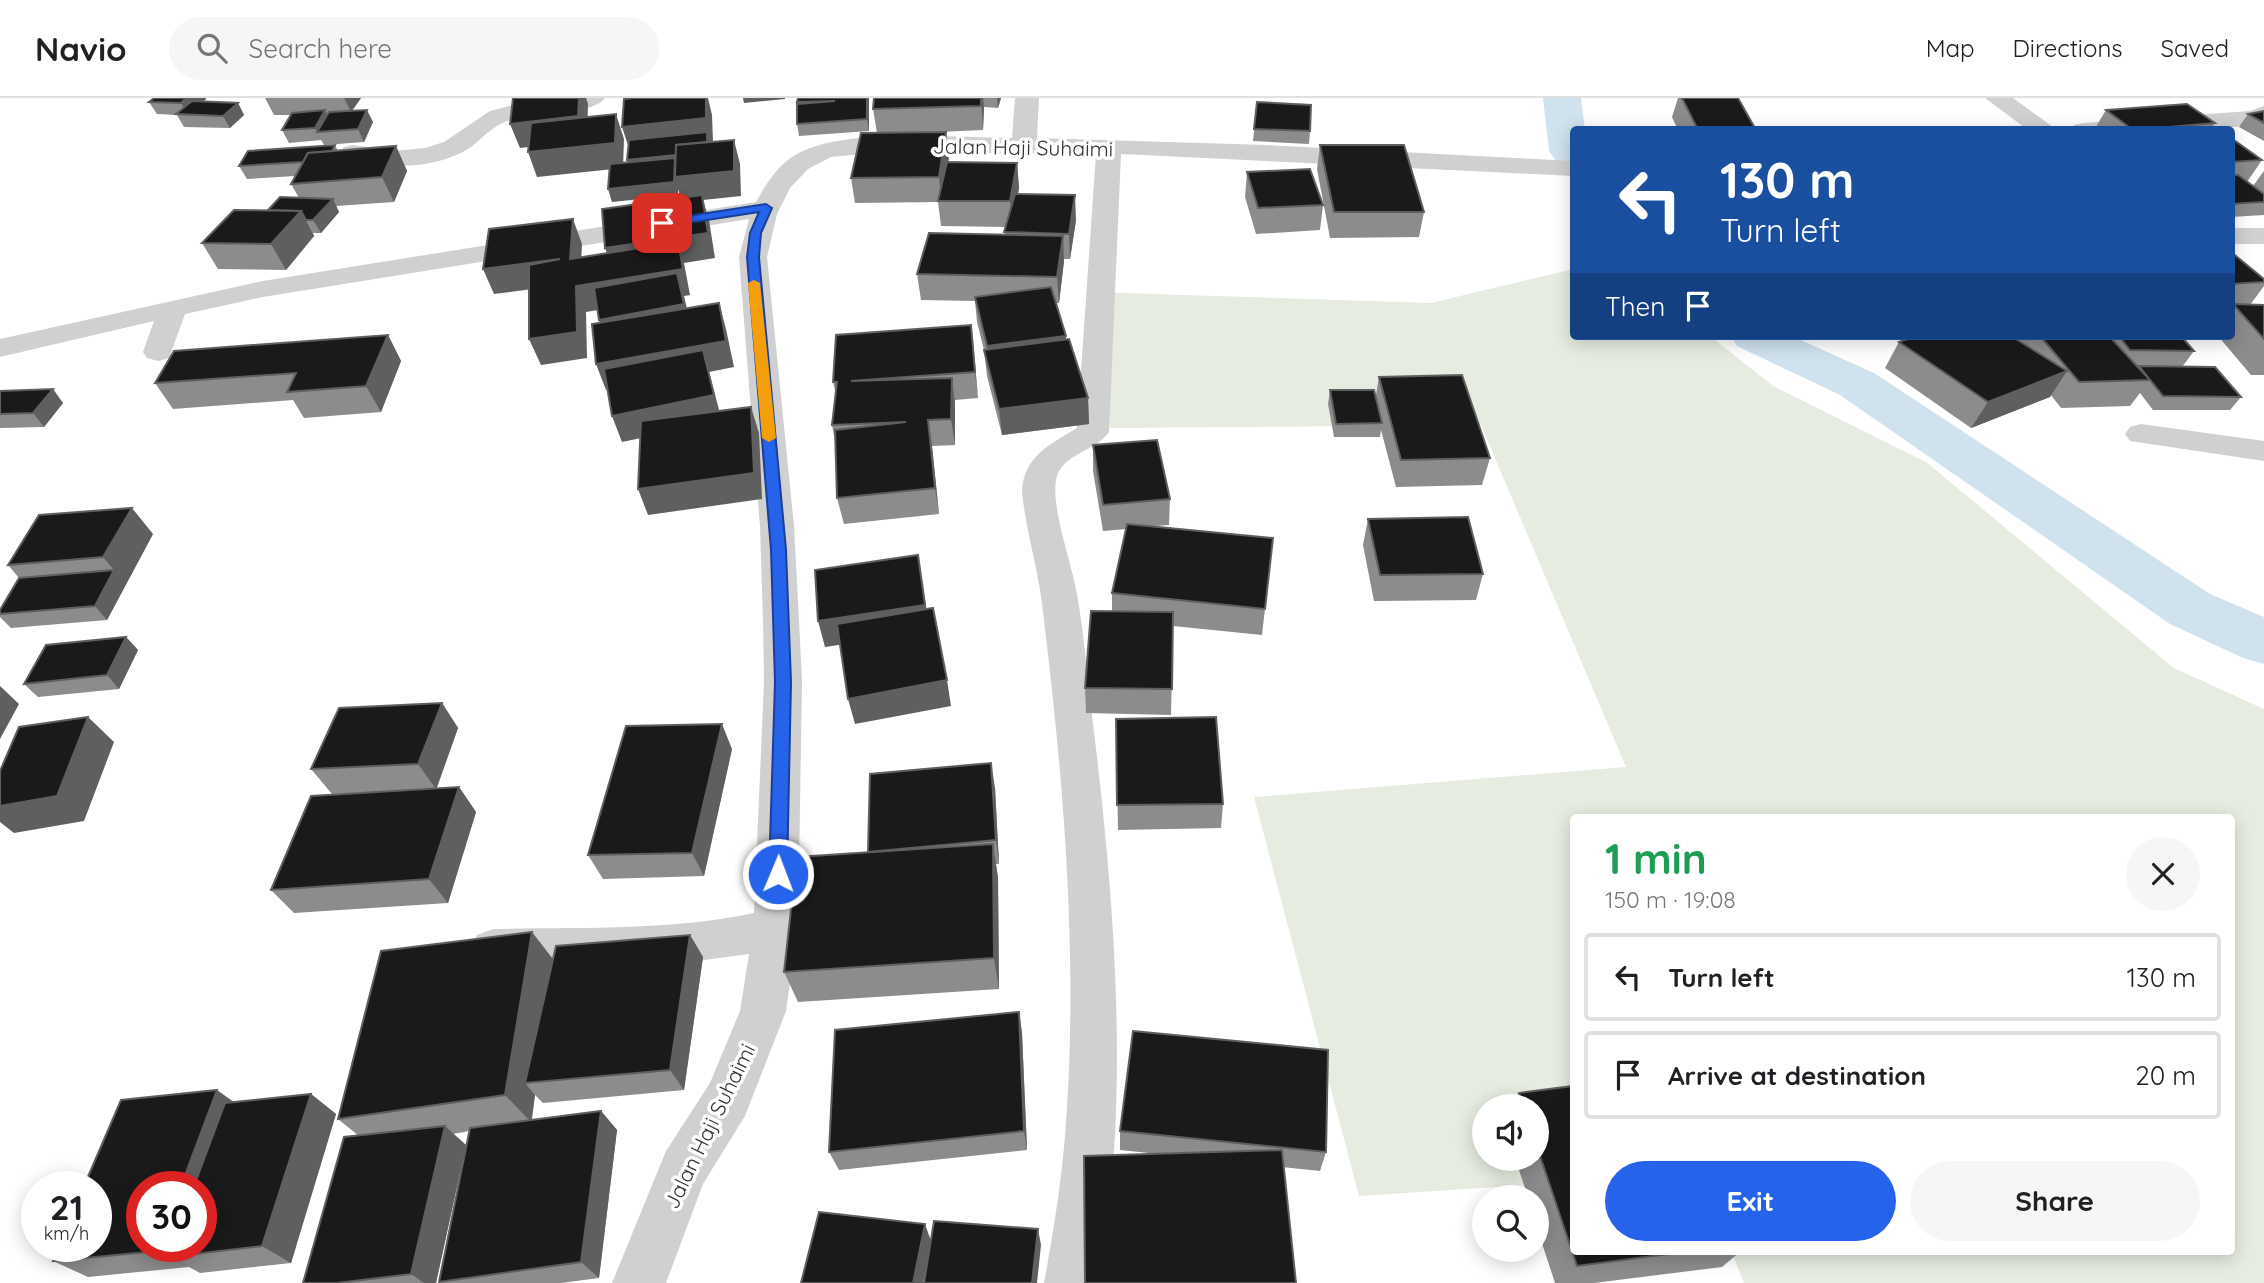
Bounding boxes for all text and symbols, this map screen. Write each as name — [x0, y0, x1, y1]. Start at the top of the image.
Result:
search box — [169, 17, 659, 80]
text: Navio — [35, 28, 127, 69]
icon: search — [193, 29, 231, 67]
text: Search here — [249, 32, 392, 65]
text: Map — [1926, 33, 1975, 63]
text: Directions — [2013, 33, 2123, 63]
text: Saved — [2161, 33, 2229, 63]
street label: Jalan Haji Suhaimi — [933, 132, 1113, 162]
text: 130 m — [1720, 149, 1854, 210]
icon: left — [1605, 154, 1696, 245]
pin — [632, 193, 692, 253]
icon: arrive — [643, 204, 681, 242]
text: Turn left — [1720, 210, 1841, 250]
icon: arrive — [1679, 287, 1717, 325]
text: Then — [1605, 290, 1665, 323]
text: 1 min — [1605, 832, 1707, 885]
position arrow — [741, 837, 815, 911]
button: close — [2126, 837, 2200, 911]
text: 150 m · 19:08 — [1605, 885, 1736, 914]
icon: left — [1609, 958, 1647, 996]
text: Turn left — [1668, 961, 1775, 994]
text: 130 m — [2126, 961, 2196, 994]
street label: Jalan Haji Suhaimi — [658, 1039, 760, 1213]
icon: arrive — [1609, 1056, 1647, 1094]
text: Arrive at destination — [1668, 1059, 1926, 1092]
text: 20 m — [2135, 1059, 2196, 1092]
map controls — [1472, 1094, 1549, 1262]
button: sound — [1472, 1094, 1549, 1171]
button: Exit — [1605, 1161, 1896, 1241]
button: Share — [1910, 1161, 2200, 1241]
speed limit sign: 30 — [126, 1171, 217, 1262]
text: 21 — [50, 1185, 83, 1229]
button: search — [1472, 1185, 1549, 1262]
text: km/h — [44, 1222, 89, 1245]

